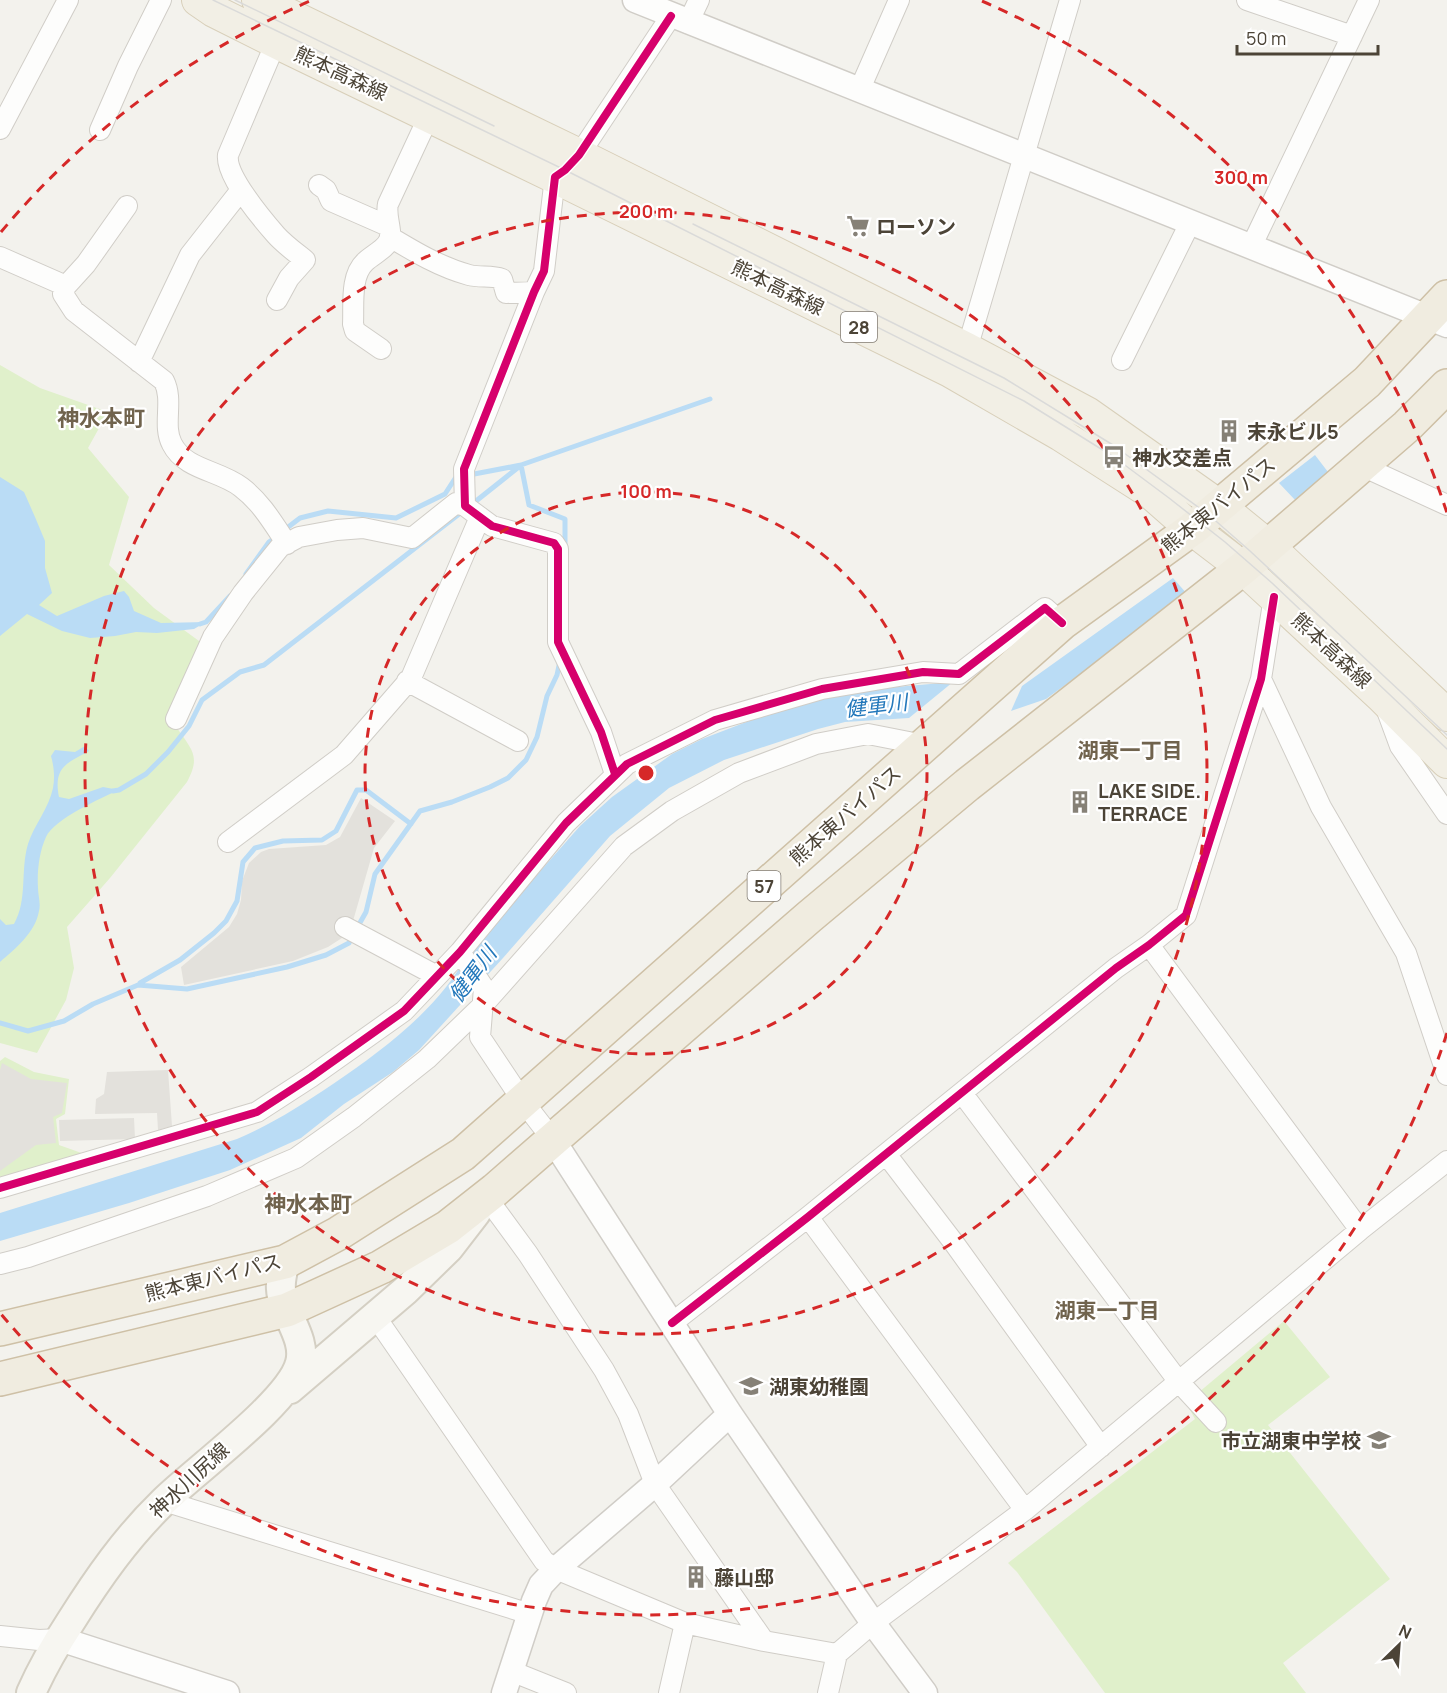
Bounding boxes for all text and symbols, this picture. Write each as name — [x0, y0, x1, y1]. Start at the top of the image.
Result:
scale bar — [1237, 18, 1378, 56]
text: 50 m — [1246, 26, 1286, 50]
street label: 熊本高森線 — [290, 40, 392, 106]
text: 300 m — [1214, 165, 1268, 189]
text: 200 m — [619, 199, 673, 223]
supermarket icon: ローソン — [845, 213, 871, 239]
place label: ローソン — [876, 213, 956, 240]
street label: 熊本高森線 — [727, 253, 829, 321]
road number: 28 — [841, 312, 877, 342]
district label: 神水本町 — [57, 403, 145, 433]
building icon: 末永ビル5 — [1216, 418, 1242, 444]
place label: 末永ビル5 — [1247, 418, 1339, 445]
bus stop icon: 神水交差点 — [1101, 444, 1127, 470]
place label: 神水交差点 — [1132, 444, 1232, 471]
street label: 熊本東バイパス — [1155, 451, 1281, 559]
text: 100 m — [620, 479, 672, 503]
street label: 熊本高森線 — [1286, 606, 1378, 694]
water label: 健軍川 — [843, 687, 911, 723]
district label: 湖東一丁目 — [1078, 736, 1183, 764]
street label: 熊本東バイパス — [783, 759, 907, 871]
centre of rings — [636, 763, 656, 783]
place label: LAKE SIDE. TERRACE — [1098, 777, 1201, 827]
building icon: LAKE SIDE. TERRACE — [1067, 789, 1093, 815]
road number: 57 — [748, 871, 780, 901]
water label: 健軍川 — [442, 939, 503, 1008]
district label: 神水本町 — [264, 1189, 352, 1219]
street label: 熊本東バイパス — [142, 1247, 284, 1307]
district label: 湖東一丁目 — [1055, 1296, 1160, 1324]
school or university icon: 湖東幼稚園 — [738, 1373, 764, 1399]
place label: 湖東幼稚園 — [769, 1373, 869, 1400]
place label: 市立湖東中学校 — [1221, 1427, 1361, 1454]
school or university icon: 市立湖東中学校 — [1366, 1427, 1392, 1453]
street label: 神水川尻線 — [143, 1436, 235, 1524]
building icon: 藤山邸 — [683, 1564, 709, 1590]
place label: 藤山邸 — [714, 1564, 774, 1591]
north arrow — [1369, 1615, 1429, 1675]
text: N — [1395, 1619, 1415, 1644]

